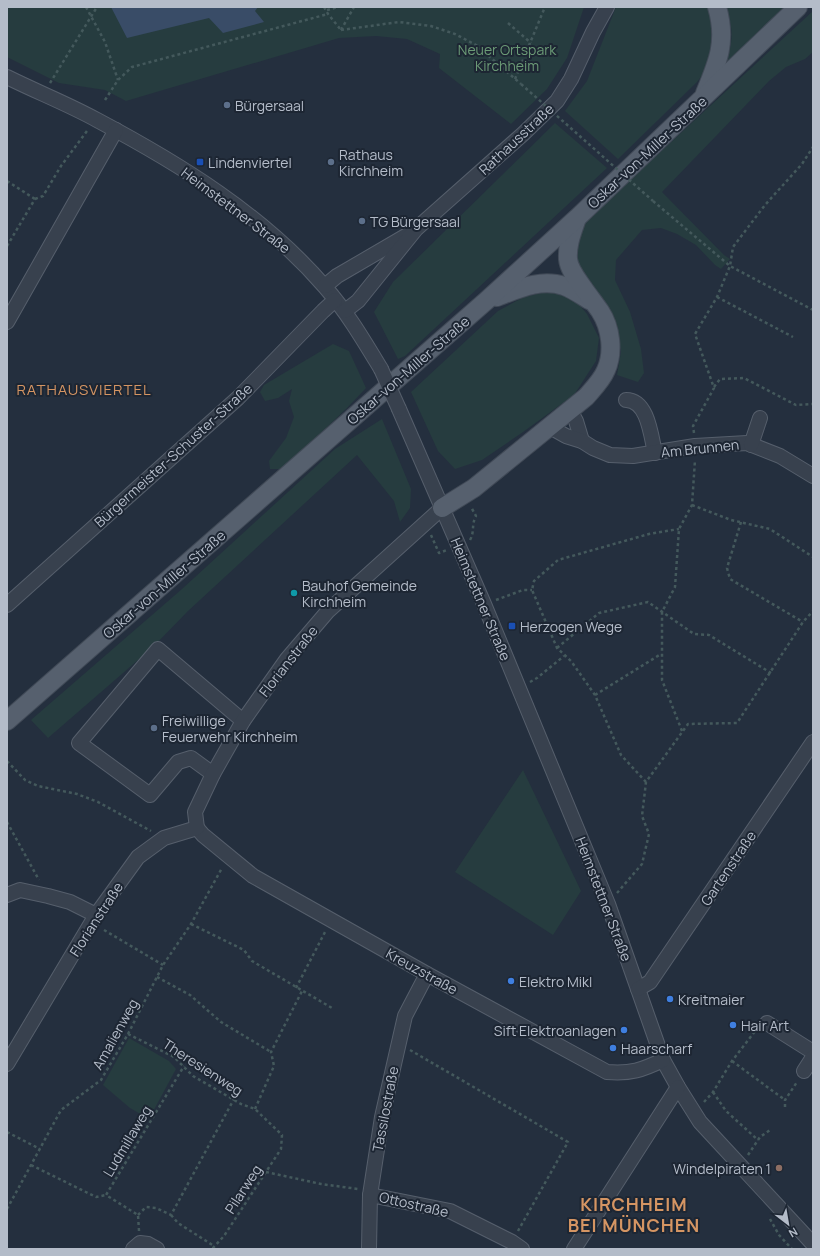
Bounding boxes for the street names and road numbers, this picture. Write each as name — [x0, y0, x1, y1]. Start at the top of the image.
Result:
street label: Oskar-von-Miller-Straße — [583, 92, 711, 212]
street label: Rathausstraße — [474, 99, 558, 179]
street label: Heimstettner Straße — [178, 163, 294, 257]
street label: Oskar-von-Miller-Straße — [343, 312, 473, 428]
street label: Bürgermeister-Schuster-Straße — [90, 379, 256, 531]
street label: Am Brunnen — [660, 434, 740, 462]
street label: Oskar-von-Miller-Straße — [99, 526, 229, 642]
street label: Heimstettner Straße — [447, 535, 515, 663]
street label: Florianstraße — [254, 622, 322, 700]
street label: Gartenstraße — [696, 827, 760, 909]
street label: Heimstettner Straße — [572, 834, 636, 964]
street label: Florianstraße — [65, 878, 127, 960]
street label: Kreuzstraße — [383, 943, 461, 999]
street label: Amalienweg — [88, 995, 142, 1073]
street label: Theresienweg — [159, 1034, 247, 1100]
street label: Tassilostraße — [367, 1065, 403, 1153]
street label: Ludmillaweg — [98, 1102, 156, 1180]
street label: Pilarweg — [220, 1161, 266, 1217]
street label: Ottostraße — [377, 1187, 451, 1221]

